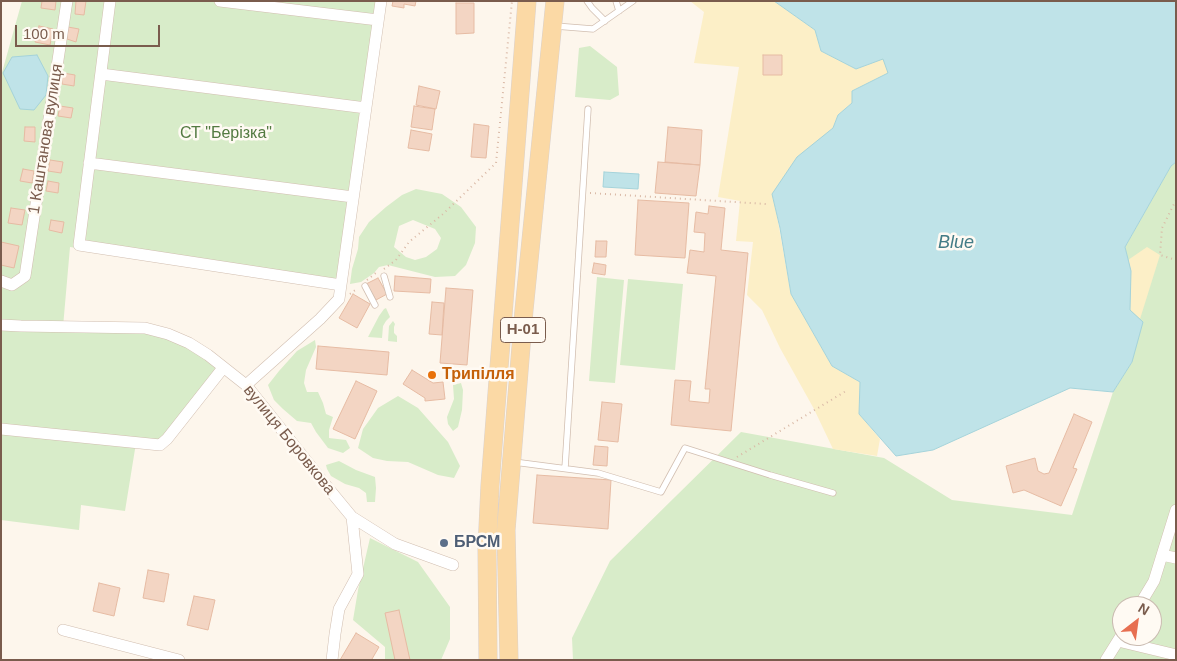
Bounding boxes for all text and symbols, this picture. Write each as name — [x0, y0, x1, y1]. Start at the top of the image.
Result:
scale bar — [18, 15, 162, 47]
text: 100 m — [23, 25, 65, 42]
street label: 1 Каштанова вулиця — [25, 63, 67, 215]
park label: СТ "Берізка" — [180, 124, 272, 144]
water label: Blue — [938, 232, 974, 254]
road number: Н-01 — [500, 318, 546, 342]
place label: Трипілля — [442, 365, 515, 385]
marker: Трипілля — [426, 369, 438, 381]
street label: вулиця Боровкова — [239, 381, 339, 499]
place label: БРСМ — [454, 533, 500, 553]
marker: БРСМ — [438, 537, 450, 549]
north arrow — [1112, 596, 1162, 646]
text: N — [1136, 599, 1152, 618]

